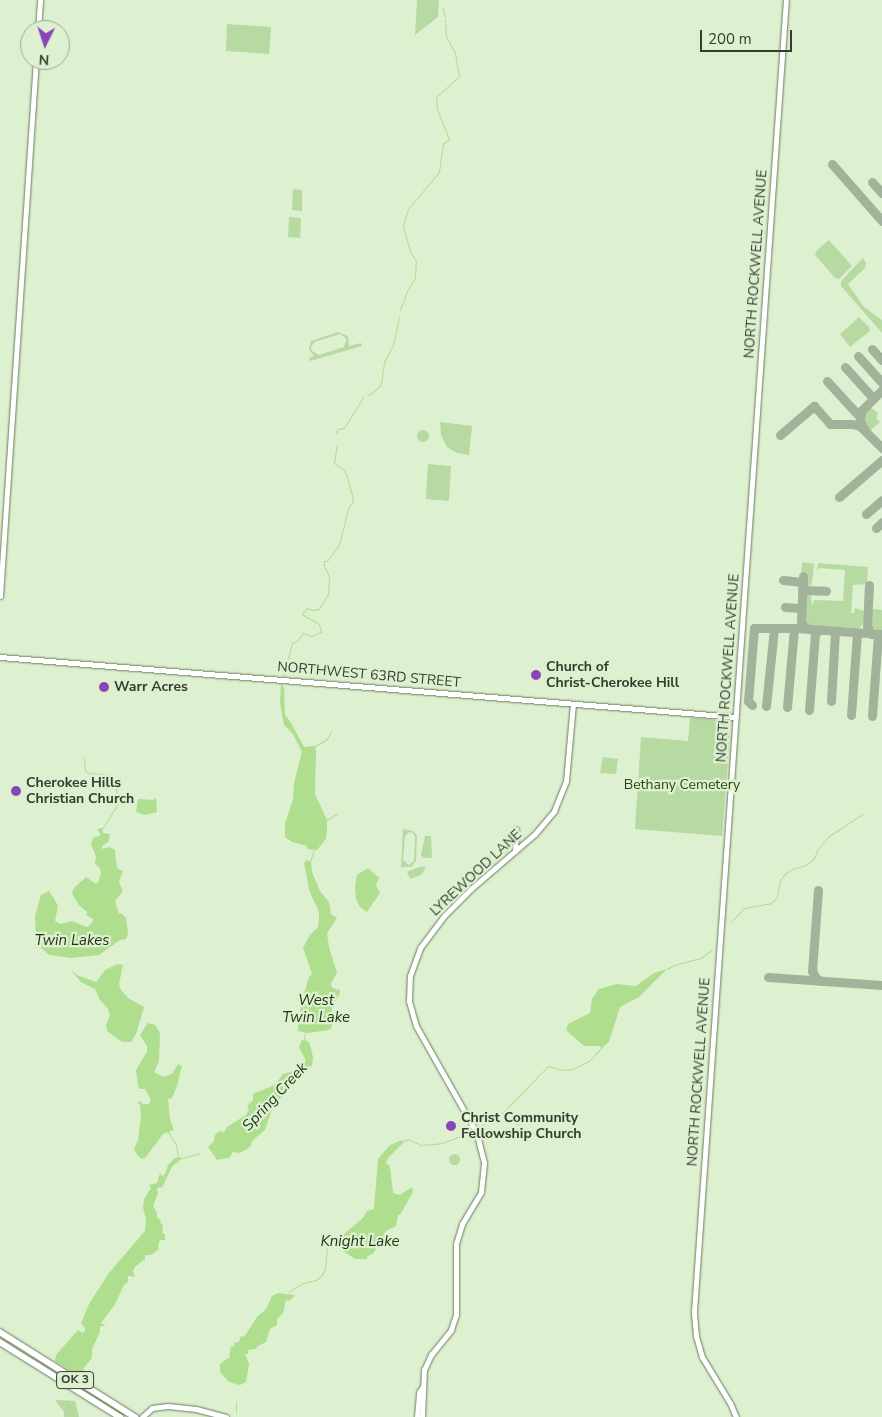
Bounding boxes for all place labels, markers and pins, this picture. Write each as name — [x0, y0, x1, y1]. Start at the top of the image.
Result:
place label: Church of Christ-Cherokee Hill — [546, 659, 679, 692]
marker: Church of Christ-Cherokee Hill — [530, 669, 542, 681]
place label: Warr Acres — [114, 679, 188, 695]
marker: Warr Acres — [98, 681, 110, 693]
place label: Cherokee Hills Christian Church — [26, 775, 134, 808]
marker: Cherokee Hills Christian Church — [10, 785, 22, 797]
place label: Christ Community Fellowship Church — [461, 1110, 582, 1142]
marker: Christ Community Fellowship Church — [445, 1120, 457, 1132]

